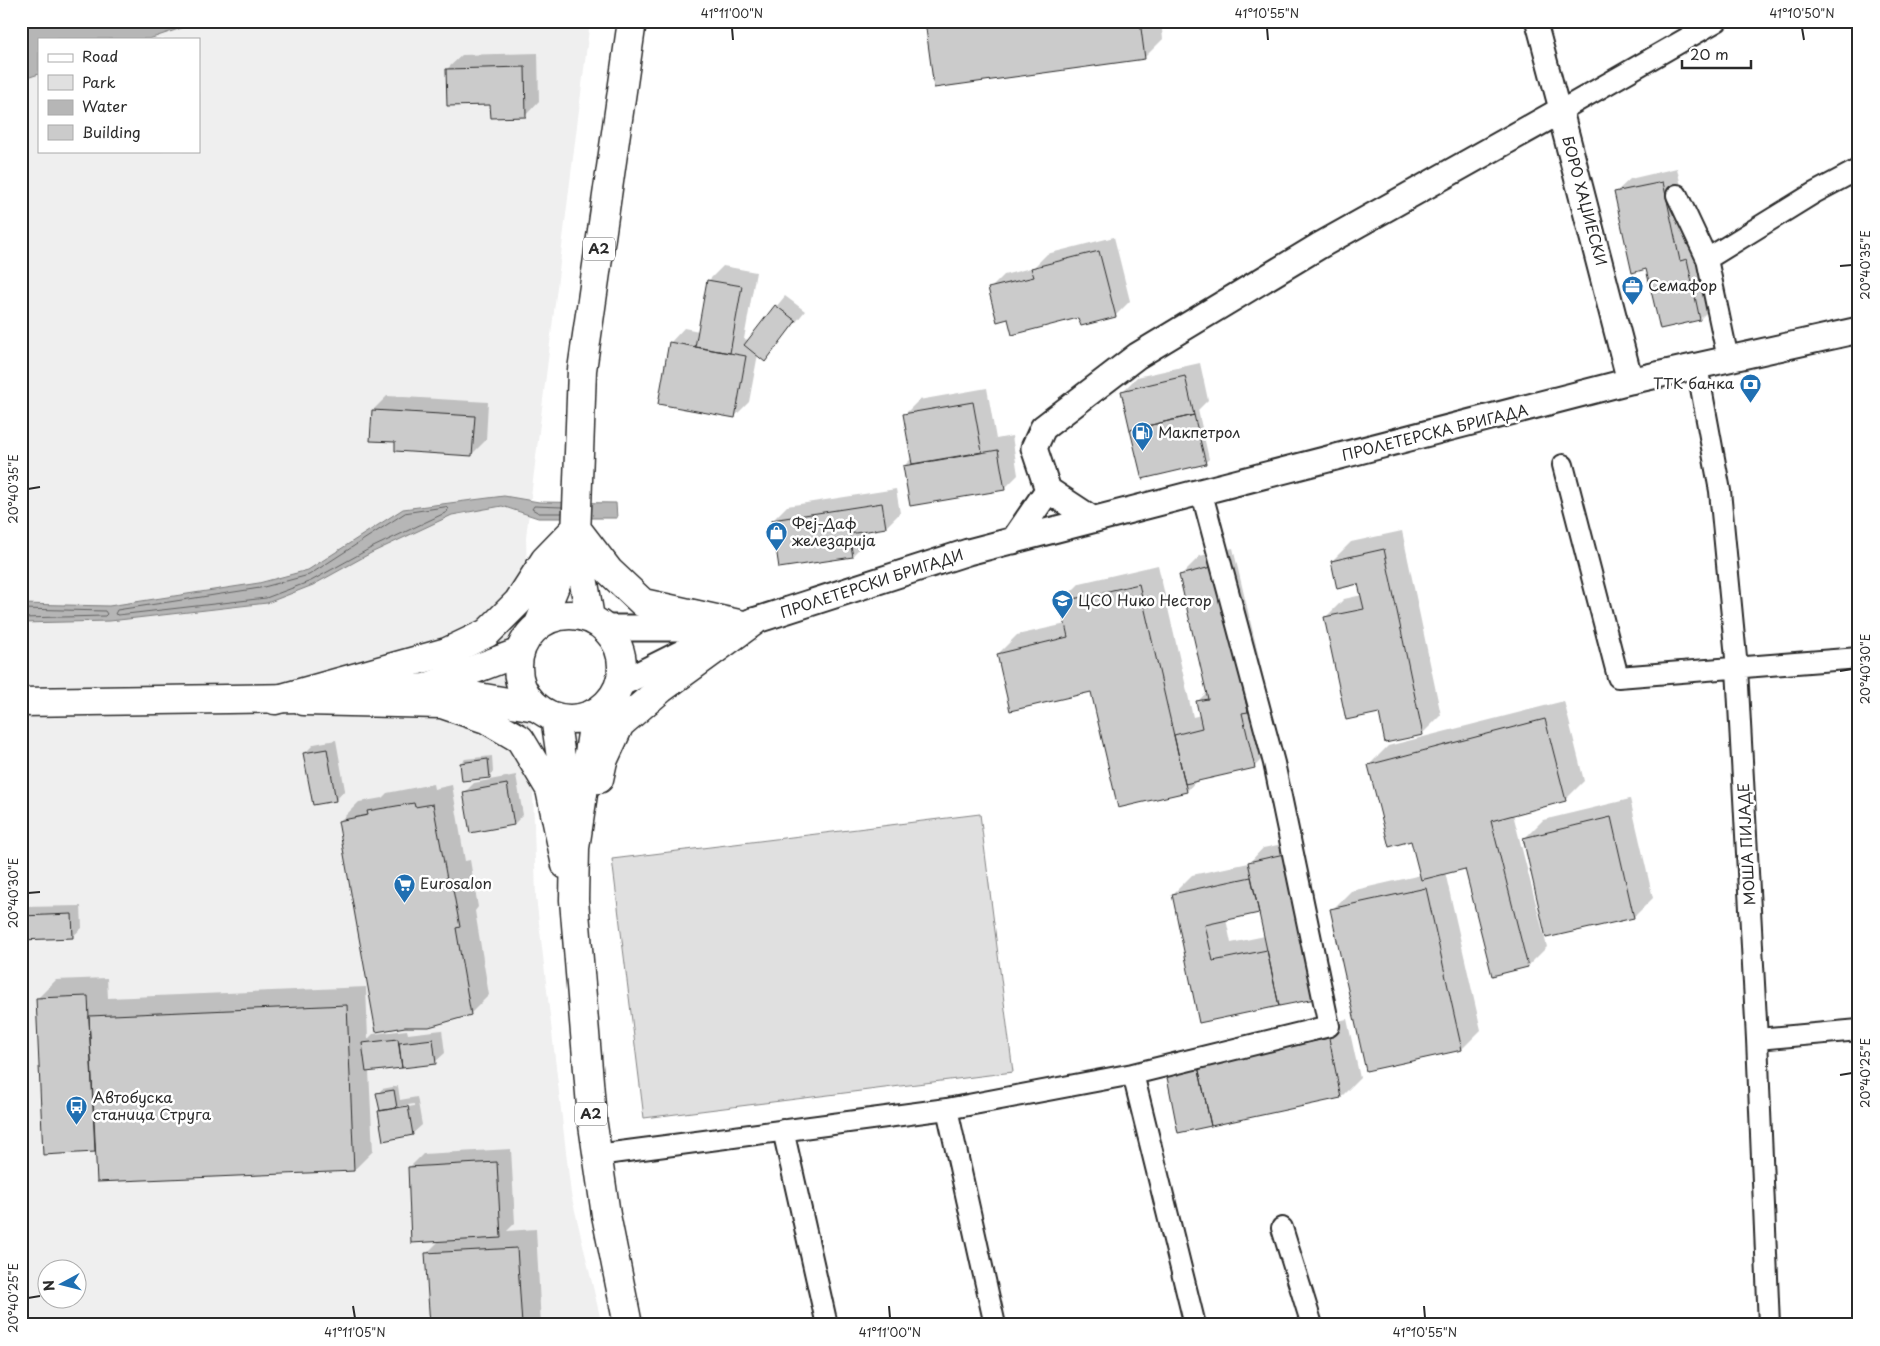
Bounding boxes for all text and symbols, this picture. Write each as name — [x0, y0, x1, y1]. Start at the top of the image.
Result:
text: 41°11'00"N — [701, 4, 763, 22]
text: 41°10'55"N — [1235, 4, 1299, 22]
text: 41°10'50"N — [1769, 4, 1835, 22]
legend — [38, 38, 200, 152]
scale bar — [1682, 38, 1751, 70]
text: 20 m — [1690, 42, 1729, 65]
text: Road — [82, 44, 118, 67]
text: Park — [82, 70, 116, 93]
text: Water — [82, 94, 127, 117]
text: Building — [82, 120, 141, 143]
street label: БОРО ХАЏИЕСКИ — [1557, 133, 1614, 268]
text: 20°40'35"E — [1856, 230, 1874, 300]
road number: A2 — [583, 238, 615, 260]
place label: Семафор — [1648, 273, 1717, 296]
office icon: Семафор — [1620, 274, 1644, 305]
place label: TTK банка — [1653, 371, 1735, 394]
bank icon: TTK банка — [1738, 372, 1762, 403]
street label: ПРОЛЕТЕРСКА БРИГАДА — [1339, 397, 1530, 466]
place label: Макпетрол — [1158, 420, 1241, 443]
fuel station icon: Макпетрол — [1130, 421, 1154, 452]
text: 20°40'35"E — [4, 454, 22, 524]
place label: Феј-Даф железарија — [791, 511, 876, 551]
shop icon: Феј-Даф железарија — [764, 521, 788, 552]
street label: ПРОЛЕТЕРСКИ БРИГАДИ — [777, 542, 966, 623]
place label: ЦСО Нико Нестор — [1078, 588, 1212, 611]
school or university icon: ЦСО Нико Нестор — [1050, 589, 1074, 620]
text: 20°40'30"E — [1856, 634, 1874, 704]
street label: МОША ПИЈАДЕ — [1731, 782, 1760, 906]
text: 20°40'30"E — [4, 858, 22, 928]
place label: Eurosalon — [420, 871, 492, 894]
supermarket icon: Eurosalon — [392, 872, 416, 903]
text: 20°40'25"E — [1856, 1038, 1874, 1108]
place label: Автобуска станица Струга — [93, 1085, 212, 1125]
bus stop icon: Автобуска станица Струга — [65, 1095, 89, 1126]
road number: A2 — [575, 1102, 607, 1126]
north arrow — [38, 1258, 88, 1308]
text: 20°40'25"E — [4, 1263, 22, 1333]
text: N — [38, 1279, 60, 1292]
text: 41°11'05"N — [324, 1323, 386, 1341]
text: 41°11'00"N — [859, 1323, 921, 1341]
text: 41°10'55"N — [1393, 1323, 1457, 1341]

